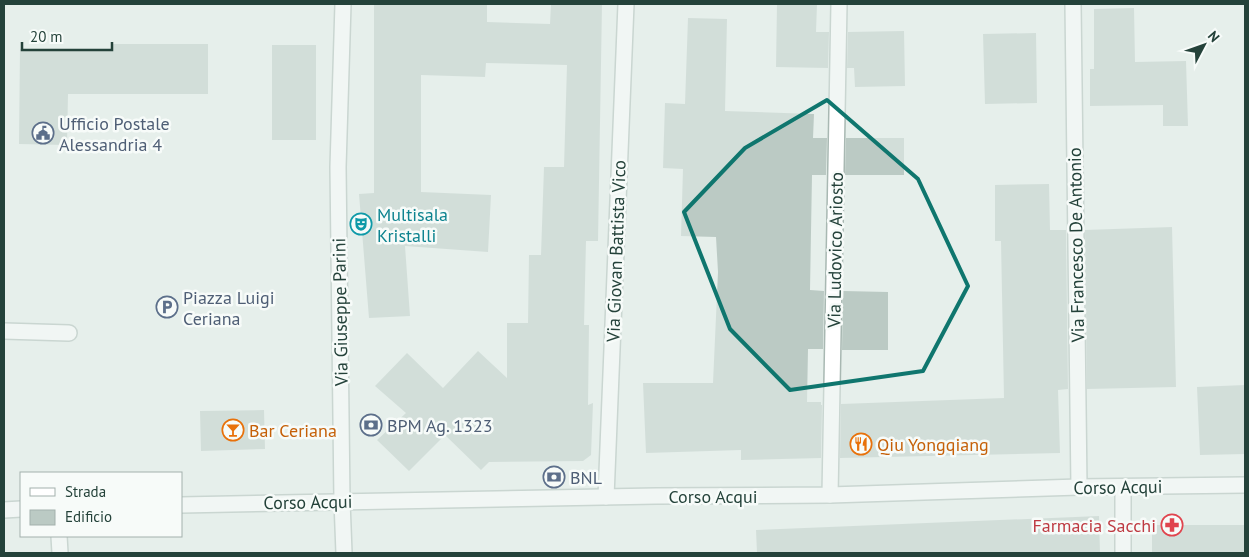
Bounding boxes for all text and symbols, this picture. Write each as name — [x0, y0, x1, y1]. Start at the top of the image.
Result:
scale bar — [22, 20, 112, 52]
north arrow — [1179, 20, 1229, 70]
text: 20 m — [30, 27, 63, 46]
text: N — [1204, 27, 1224, 46]
place label: Ufficio Postale Alessandria 4 — [59, 112, 170, 156]
public building icon: Ufficio Postale Alessandria 4 — [31, 121, 55, 145]
street label: Via Francesco De Antonio — [1063, 147, 1089, 344]
street label: Via Giovan Battista Vico — [601, 160, 631, 343]
street label: Via Ludovico Ariosto — [822, 172, 848, 329]
place label: Multisala Kristalli — [377, 203, 448, 247]
theatre icon: Multisala Kristalli — [349, 212, 373, 236]
street label: Via Giuseppe Parini — [327, 238, 353, 387]
place label: Piazza Luigi Ceriana — [183, 286, 275, 330]
parking icon: Piazza Luigi Ceriana — [155, 295, 179, 319]
bank icon: BPM Ag. 1323 — [359, 413, 383, 437]
place label: BPM Ag. 1323 — [387, 414, 493, 437]
bar icon: Bar Ceriana — [221, 418, 245, 442]
place label: Bar Ceriana — [249, 419, 337, 442]
restaurant icon: Qiu Yongqiang — [849, 432, 873, 456]
place label: Qiu Yongqiang — [877, 433, 989, 456]
bank icon: BNL — [542, 465, 566, 489]
place label: BNL — [570, 466, 602, 489]
legend — [20, 472, 182, 537]
street label: Corso Acqui — [1073, 475, 1163, 499]
text: Strada — [65, 482, 106, 501]
street label: Corso Acqui — [668, 485, 758, 508]
street label: Corso Acqui — [263, 490, 353, 514]
text: Edificio — [65, 507, 112, 526]
pharmacy icon: Farmacia Sacchi — [1160, 513, 1184, 537]
place label: Farmacia Sacchi — [1032, 514, 1156, 537]

